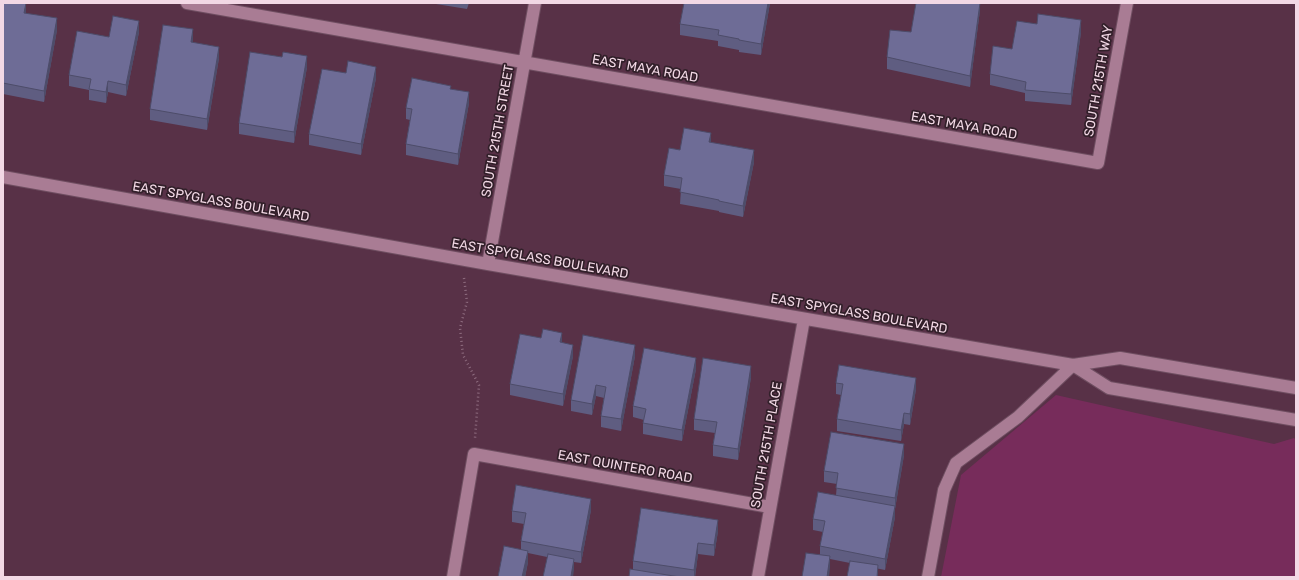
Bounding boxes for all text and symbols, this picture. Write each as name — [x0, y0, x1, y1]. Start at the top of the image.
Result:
street label: SOUTH 215TH WAY — [1081, 24, 1117, 138]
street label: EAST MAYA ROAD — [591, 52, 699, 86]
street label: SOUTH 215TH STREET — [479, 64, 517, 198]
street label: EAST MAYA ROAD — [910, 109, 1018, 143]
street label: EAST SPYGLASS BOULEVARD — [131, 179, 311, 225]
street label: EAST SPYGLASS BOULEVARD — [450, 236, 630, 282]
street label: EAST SPYGLASS BOULEVARD — [769, 291, 949, 337]
street label: SOUTH 215TH PLACE — [748, 381, 786, 509]
street label: EAST QUINTERO ROAD — [557, 447, 693, 487]

